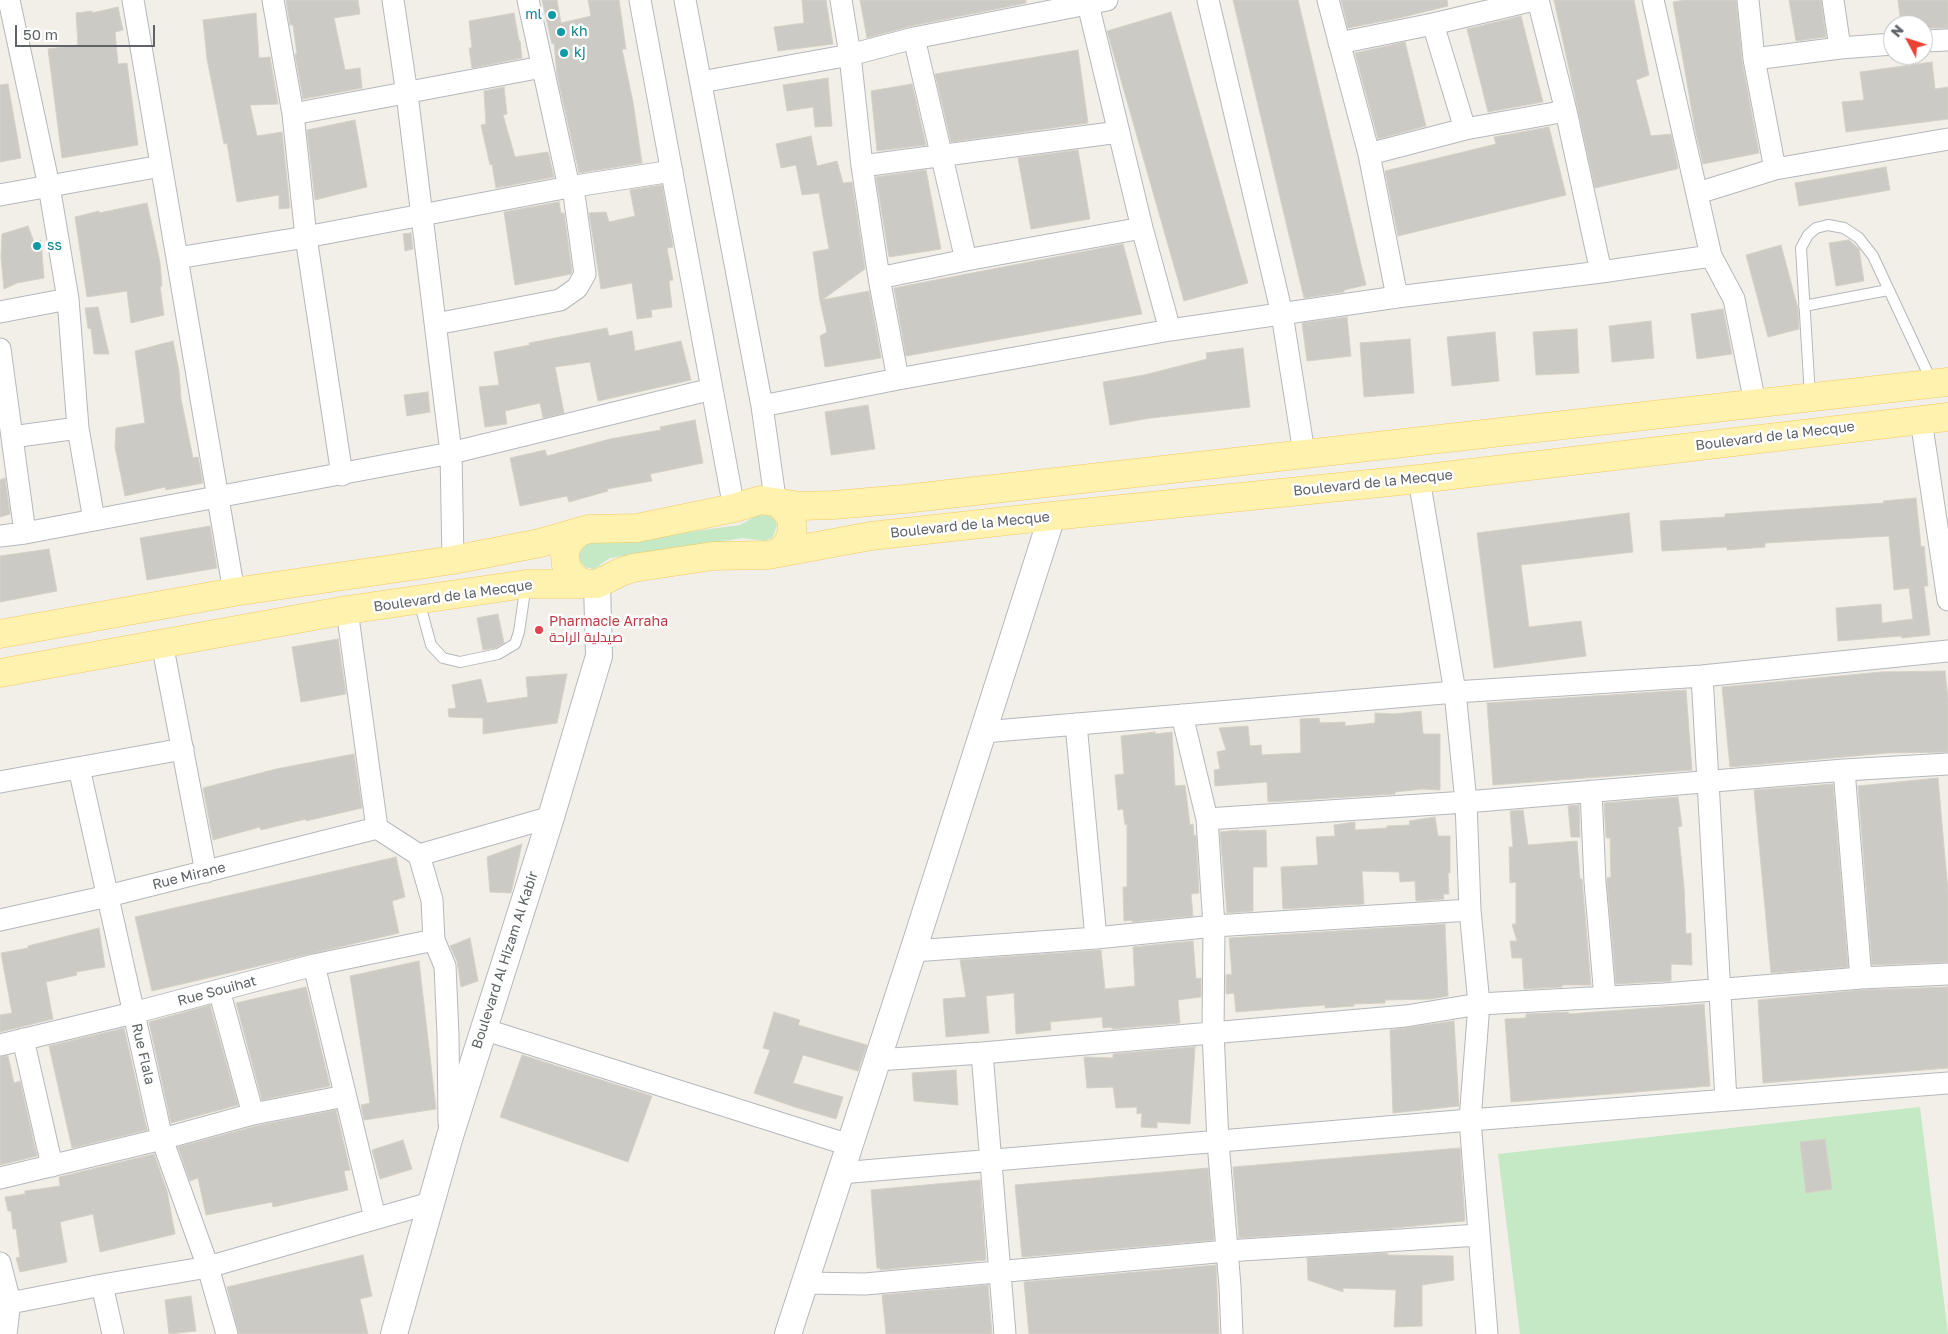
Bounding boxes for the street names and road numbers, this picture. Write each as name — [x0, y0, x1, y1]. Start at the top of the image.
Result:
street label: Boulevard de la Mecque — [1694, 418, 1856, 454]
street label: Boulevard de la Mecque — [1292, 466, 1454, 500]
street label: Boulevard de la Mecque — [889, 508, 1051, 542]
street label: Boulevard de la Mecque — [372, 577, 534, 615]
street label: Rue Mirane — [151, 859, 227, 893]
street label: Boulevard Al Hizam Al Kabir — [468, 869, 542, 1051]
street label: Rue Souihat — [176, 972, 258, 1010]
street label: Rue Flala — [128, 1022, 158, 1086]

